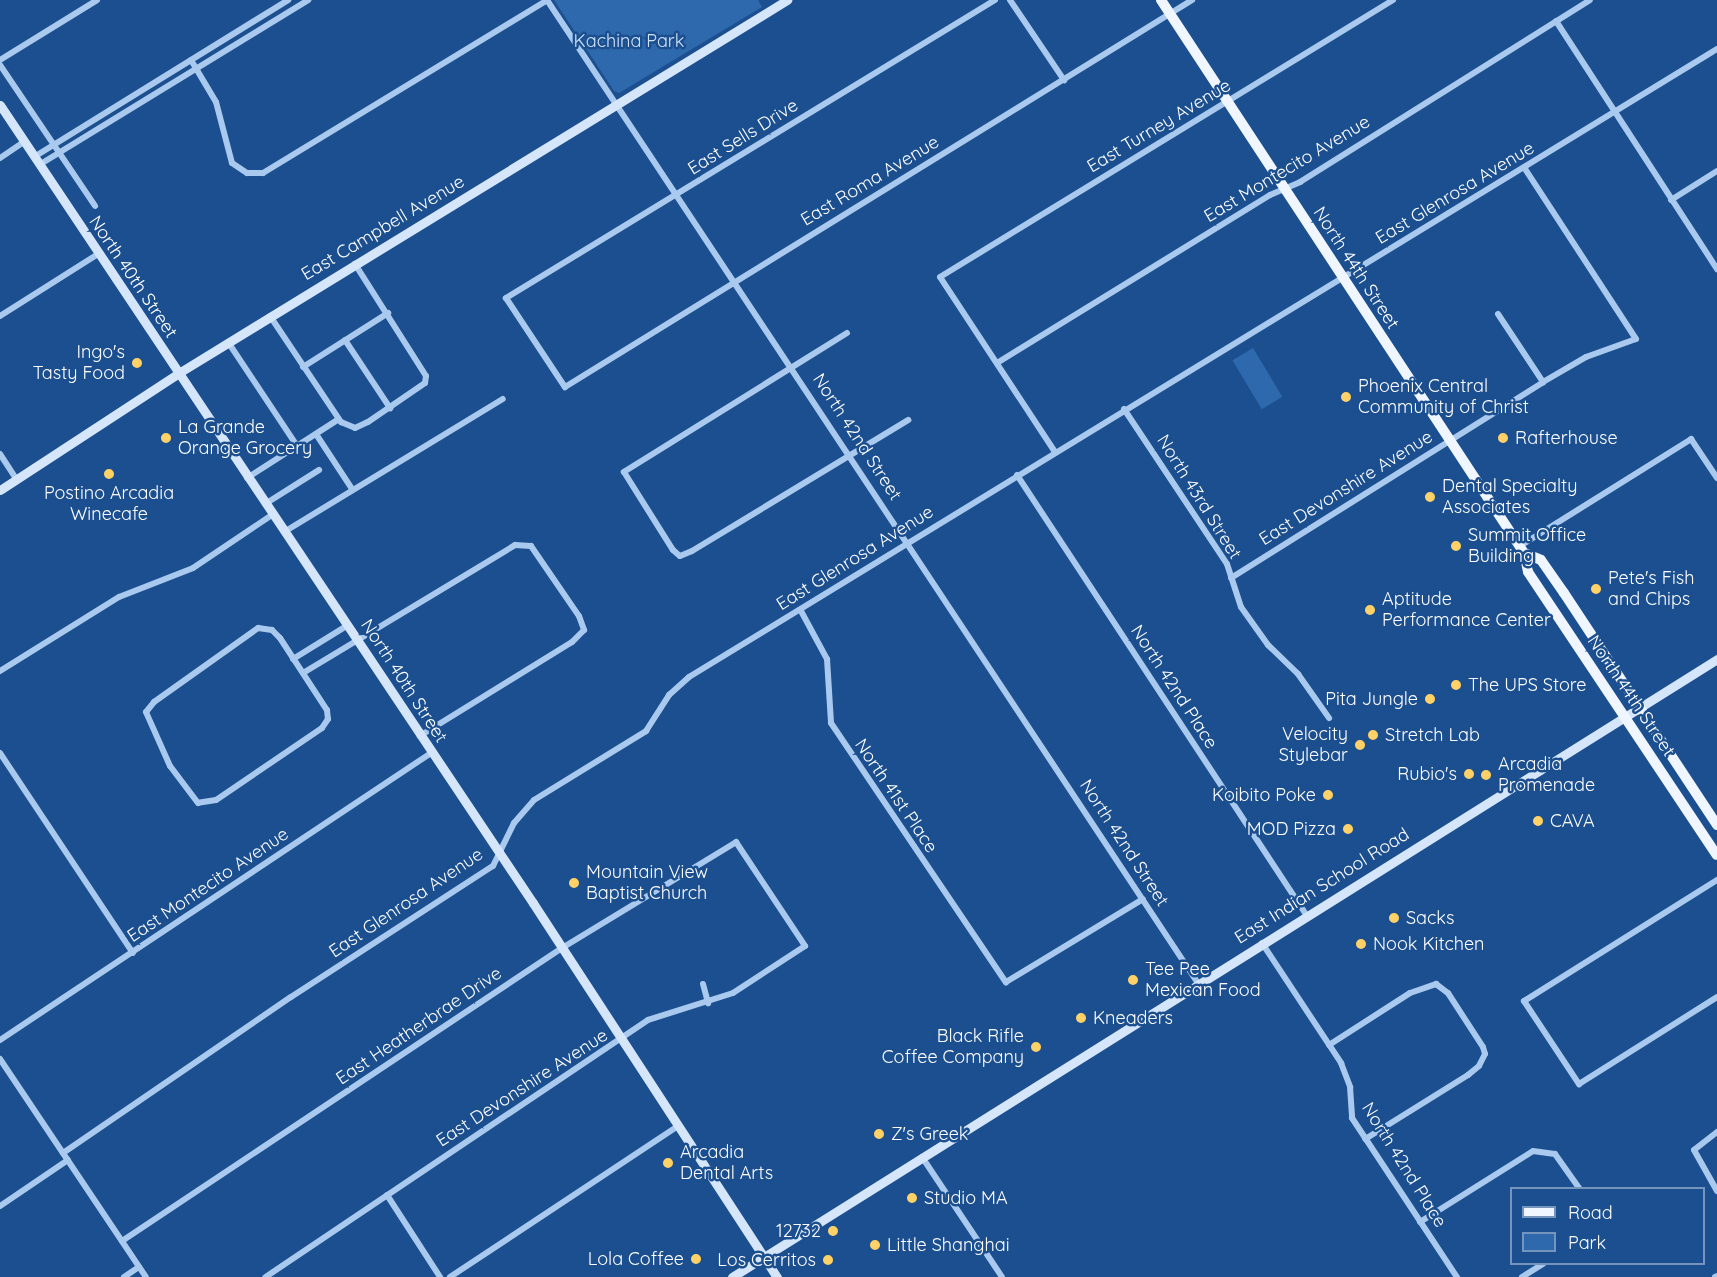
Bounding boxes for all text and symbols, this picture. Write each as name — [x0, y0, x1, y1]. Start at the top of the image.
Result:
park label: Kachina Park — [574, 30, 684, 52]
street label: East Turney Avenue — [1083, 75, 1235, 177]
street label: East Sells Drive — [684, 94, 802, 180]
street label: East Montecito Avenue — [1200, 111, 1374, 227]
street label: East Roma Avenue — [797, 131, 943, 231]
street label: East Glenrosa Avenue — [1372, 137, 1538, 249]
street label: East Campbell Avenue — [298, 171, 468, 285]
street label: North 44th Street — [1308, 203, 1404, 333]
street label: North 40th Street — [84, 212, 182, 342]
place label: Ingo's Tasty Food — [33, 342, 125, 385]
marker: Ingo's Tasty Food — [130, 356, 144, 370]
street label: North 42nd Street — [808, 369, 906, 505]
place label: Phoenix Central Community of Christ — [1358, 376, 1529, 418]
marker: Phoenix Central Community of Christ — [1339, 390, 1353, 404]
place label: La Grande Orange Grocery — [178, 417, 312, 460]
street label: East Devonshire Avenue — [1255, 426, 1437, 550]
place label: Rafterhouse — [1515, 427, 1618, 449]
marker: La Grande Orange Grocery — [159, 431, 173, 445]
street label: North 43rd Street — [1152, 431, 1246, 563]
marker: Rafterhouse — [1496, 431, 1510, 445]
marker: Postino Arcadia Winecafe — [102, 467, 116, 481]
place label: Dental Specialty Associates — [1442, 476, 1577, 518]
place label: Postino Arcadia Winecafe — [44, 483, 174, 526]
marker: Dental Specialty Associates — [1423, 490, 1437, 504]
street label: East Glenrosa Avenue — [773, 501, 937, 615]
place label: Summit Office Building — [1468, 525, 1586, 568]
marker: Summit Office Building — [1449, 539, 1463, 553]
place label: Pete's Fish and Chips — [1608, 568, 1694, 610]
marker: Pete's Fish and Chips — [1589, 582, 1603, 596]
place label: Aptitude Performance Center — [1382, 589, 1551, 632]
marker: Aptitude Performance Center — [1363, 603, 1377, 617]
street label: North 40th Street — [356, 615, 452, 747]
street label: North 42nd Place — [1126, 621, 1222, 753]
street label: North 44th Street — [1582, 631, 1680, 761]
place label: The UPS Store — [1468, 674, 1586, 696]
marker: The UPS Store — [1449, 678, 1463, 692]
place label: Pita Jungle — [1325, 688, 1418, 710]
marker: Pita Jungle — [1423, 692, 1437, 706]
place label: Velocity Stylebar — [1279, 724, 1348, 766]
place label: Stretch Lab — [1385, 724, 1480, 746]
marker: Stretch Lab — [1366, 728, 1380, 742]
street label: North 41st Place — [850, 735, 942, 857]
marker: Velocity Stylebar — [1353, 738, 1367, 752]
place label: Arcadia Promenade — [1498, 754, 1595, 796]
place label: Rubio's — [1397, 763, 1457, 785]
marker: Rubio's — [1462, 767, 1476, 781]
marker: Arcadia Promenade — [1479, 768, 1493, 782]
street label: North 42nd Street — [1075, 775, 1173, 911]
place label: Koibito Poke — [1212, 784, 1316, 806]
marker: Koibito Poke — [1321, 788, 1335, 802]
place label: CAVA — [1550, 810, 1595, 832]
marker: CAVA — [1531, 814, 1545, 828]
place label: MOD Pizza — [1247, 818, 1336, 840]
marker: MOD Pizza — [1341, 822, 1355, 836]
street label: East Montecito Avenue — [123, 823, 293, 947]
street label: East Indian School Road — [1231, 823, 1413, 949]
street label: East Glenrosa Avenue — [325, 843, 487, 963]
place label: Mountain View Baptist Church — [586, 862, 708, 904]
marker: Mountain View Baptist Church — [567, 876, 581, 890]
place label: Sacks — [1406, 907, 1454, 929]
marker: Sacks — [1387, 911, 1401, 925]
place label: Nook Kitchen — [1373, 933, 1485, 955]
marker: Nook Kitchen — [1354, 937, 1368, 951]
place label: Tee Pee Mexican Food — [1145, 959, 1261, 1002]
street label: East Heatherbrae Drive — [332, 963, 506, 1089]
marker: Tee Pee Mexican Food — [1126, 973, 1140, 987]
place label: Kneaders — [1093, 1007, 1173, 1029]
marker: Kneaders — [1074, 1011, 1088, 1025]
street label: East Devonshire Avenue — [432, 1024, 612, 1152]
place label: Black Rifle Coffee Company — [882, 1026, 1024, 1068]
marker: Black Rifle Coffee Company — [1029, 1040, 1043, 1054]
street label: North 42nd Place — [1357, 1099, 1451, 1231]
place label: Z's Greek — [891, 1123, 968, 1145]
marker: Z's Greek — [872, 1127, 886, 1141]
place label: Arcadia Dental Arts — [680, 1142, 773, 1184]
marker: Arcadia Dental Arts — [661, 1156, 675, 1170]
place label: Studio MA — [924, 1187, 1008, 1209]
legend — [1510, 1187, 1705, 1265]
marker: Studio MA — [905, 1191, 919, 1205]
text: Road — [1568, 1201, 1613, 1224]
place label: 12732 — [776, 1220, 821, 1242]
marker: 12732 — [826, 1224, 840, 1238]
text: Park — [1568, 1231, 1606, 1254]
place label: Little Shanghai — [887, 1234, 1010, 1256]
marker: Little Shanghai — [868, 1238, 882, 1252]
place label: Lola Coffee — [588, 1248, 684, 1270]
place label: Los Cerritos — [717, 1249, 816, 1271]
marker: Lola Coffee — [689, 1252, 703, 1266]
marker: Los Cerritos — [821, 1253, 835, 1267]

